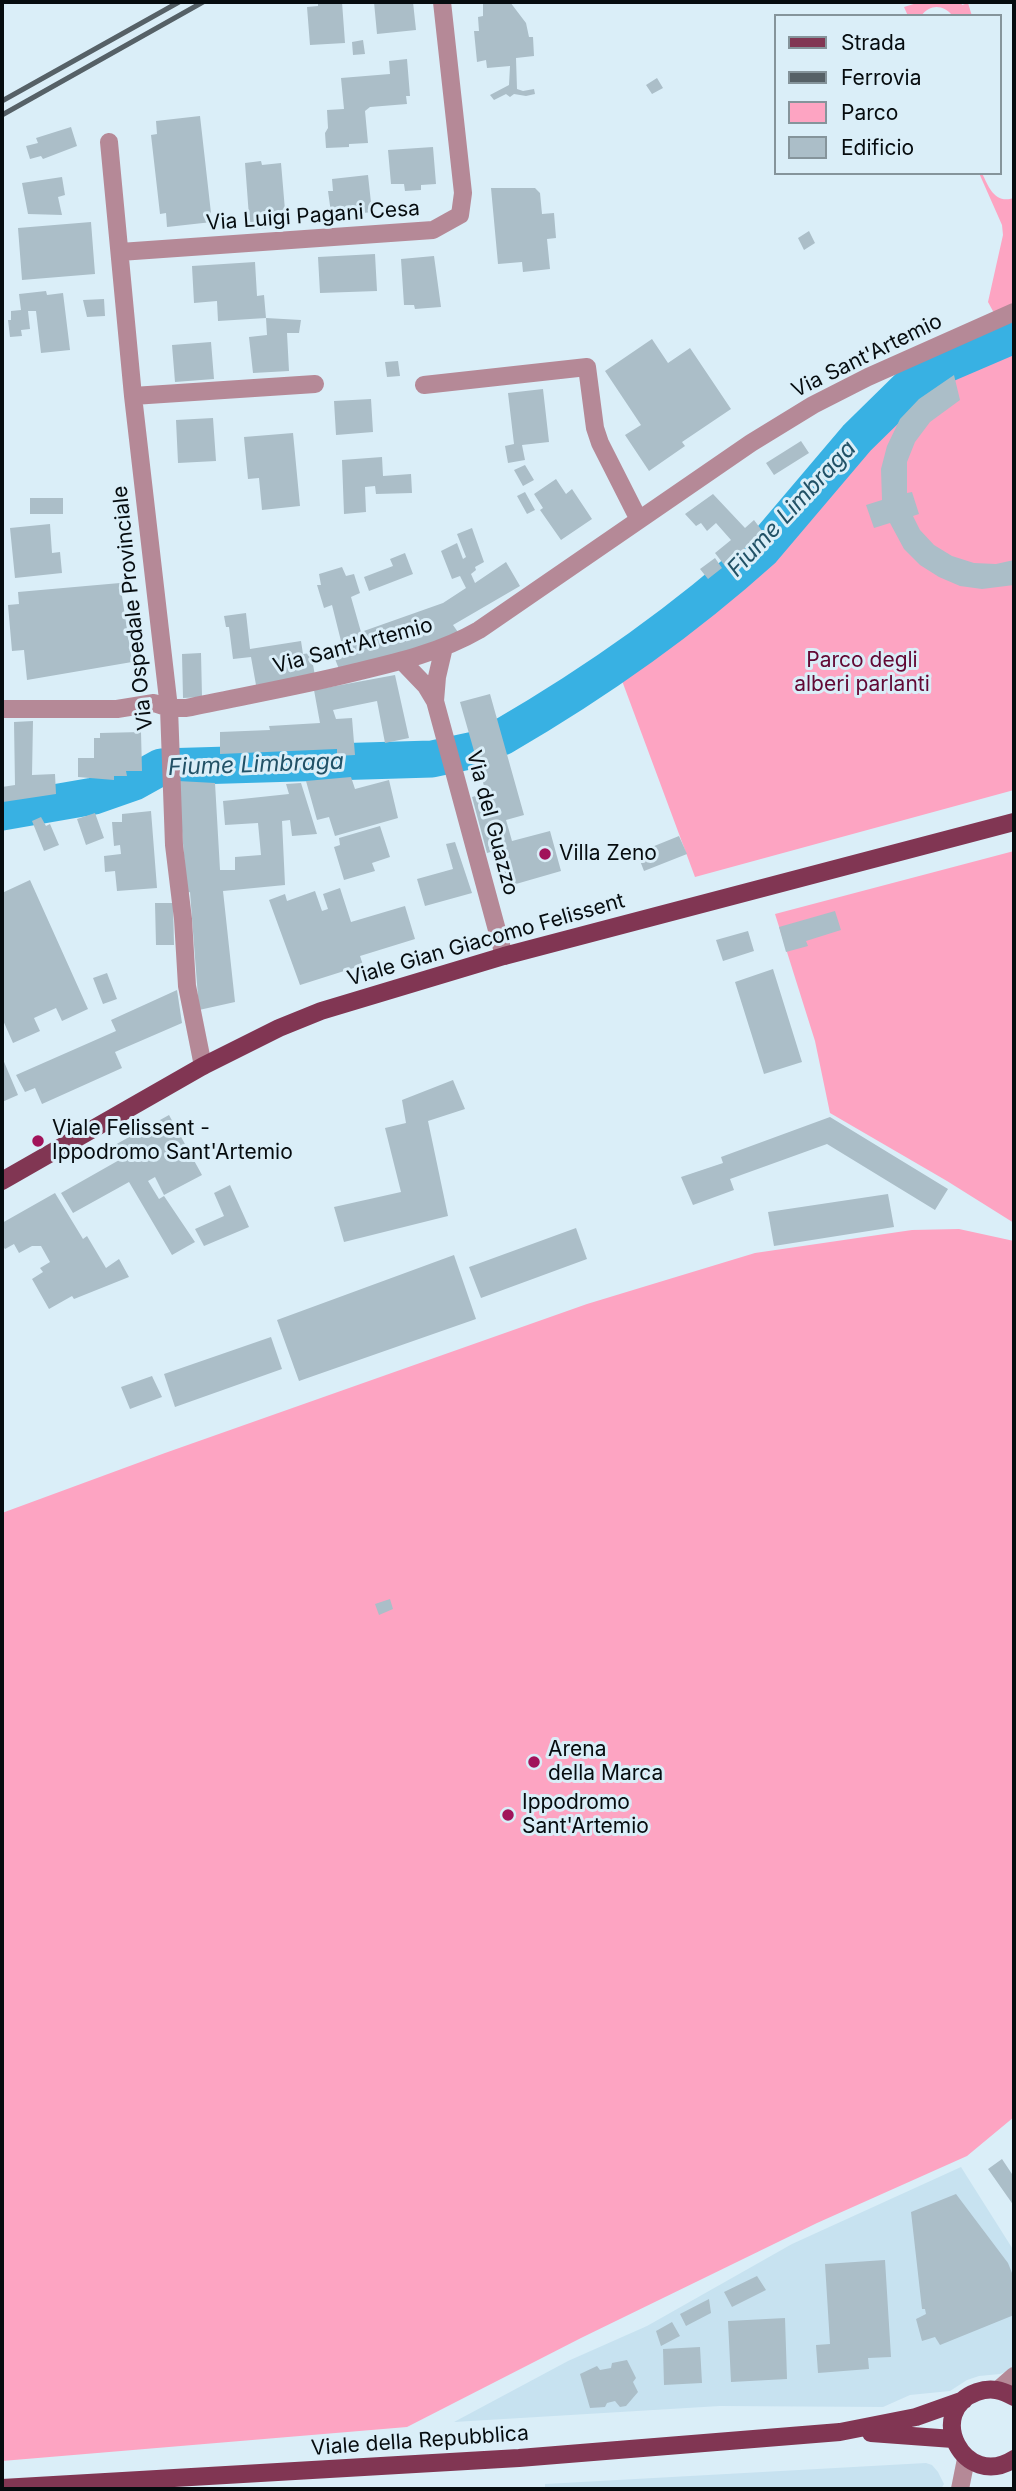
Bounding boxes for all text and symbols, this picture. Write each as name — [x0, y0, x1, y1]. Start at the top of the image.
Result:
legend — [774, 14, 1002, 175]
text: Strada — [841, 30, 906, 55]
text: Ferrovia — [841, 65, 921, 90]
text: Parco — [841, 100, 898, 125]
text: Edificio — [841, 135, 914, 160]
street label: Via Luigi Pagani Cesa — [205, 196, 421, 236]
street label: Via Sant'Artemio — [788, 309, 946, 403]
water label: Fiume Limbraga — [722, 435, 862, 583]
street label: Via Ospedale Provinciale — [108, 484, 158, 732]
street label: Via Sant'Artemio — [270, 613, 436, 679]
park label: Parco degli alberi parlanti — [794, 648, 930, 698]
water label: Fiume Limbraga — [168, 748, 344, 782]
street label: Via del Guazzo — [461, 748, 523, 898]
place label: Villa Zeno — [559, 841, 657, 867]
marker: Villa Zeno — [537, 846, 553, 862]
street label: Viale Gian Giacomo Felissent — [345, 888, 627, 992]
place label: Viale Felissent - Ippodromo Sant'Artemio — [52, 1116, 293, 1166]
marker: Viale Felissent - Ippodromo Sant'Artemio — [30, 1133, 46, 1149]
place label: Arena della Marca — [548, 1737, 663, 1787]
marker: Arena della Marca — [526, 1754, 542, 1770]
place label: Ippodromo Sant'Artemio — [522, 1790, 649, 1840]
marker: Ippodromo Sant'Artemio — [500, 1807, 516, 1823]
street label: Viale della Repubblica — [310, 2421, 530, 2461]

